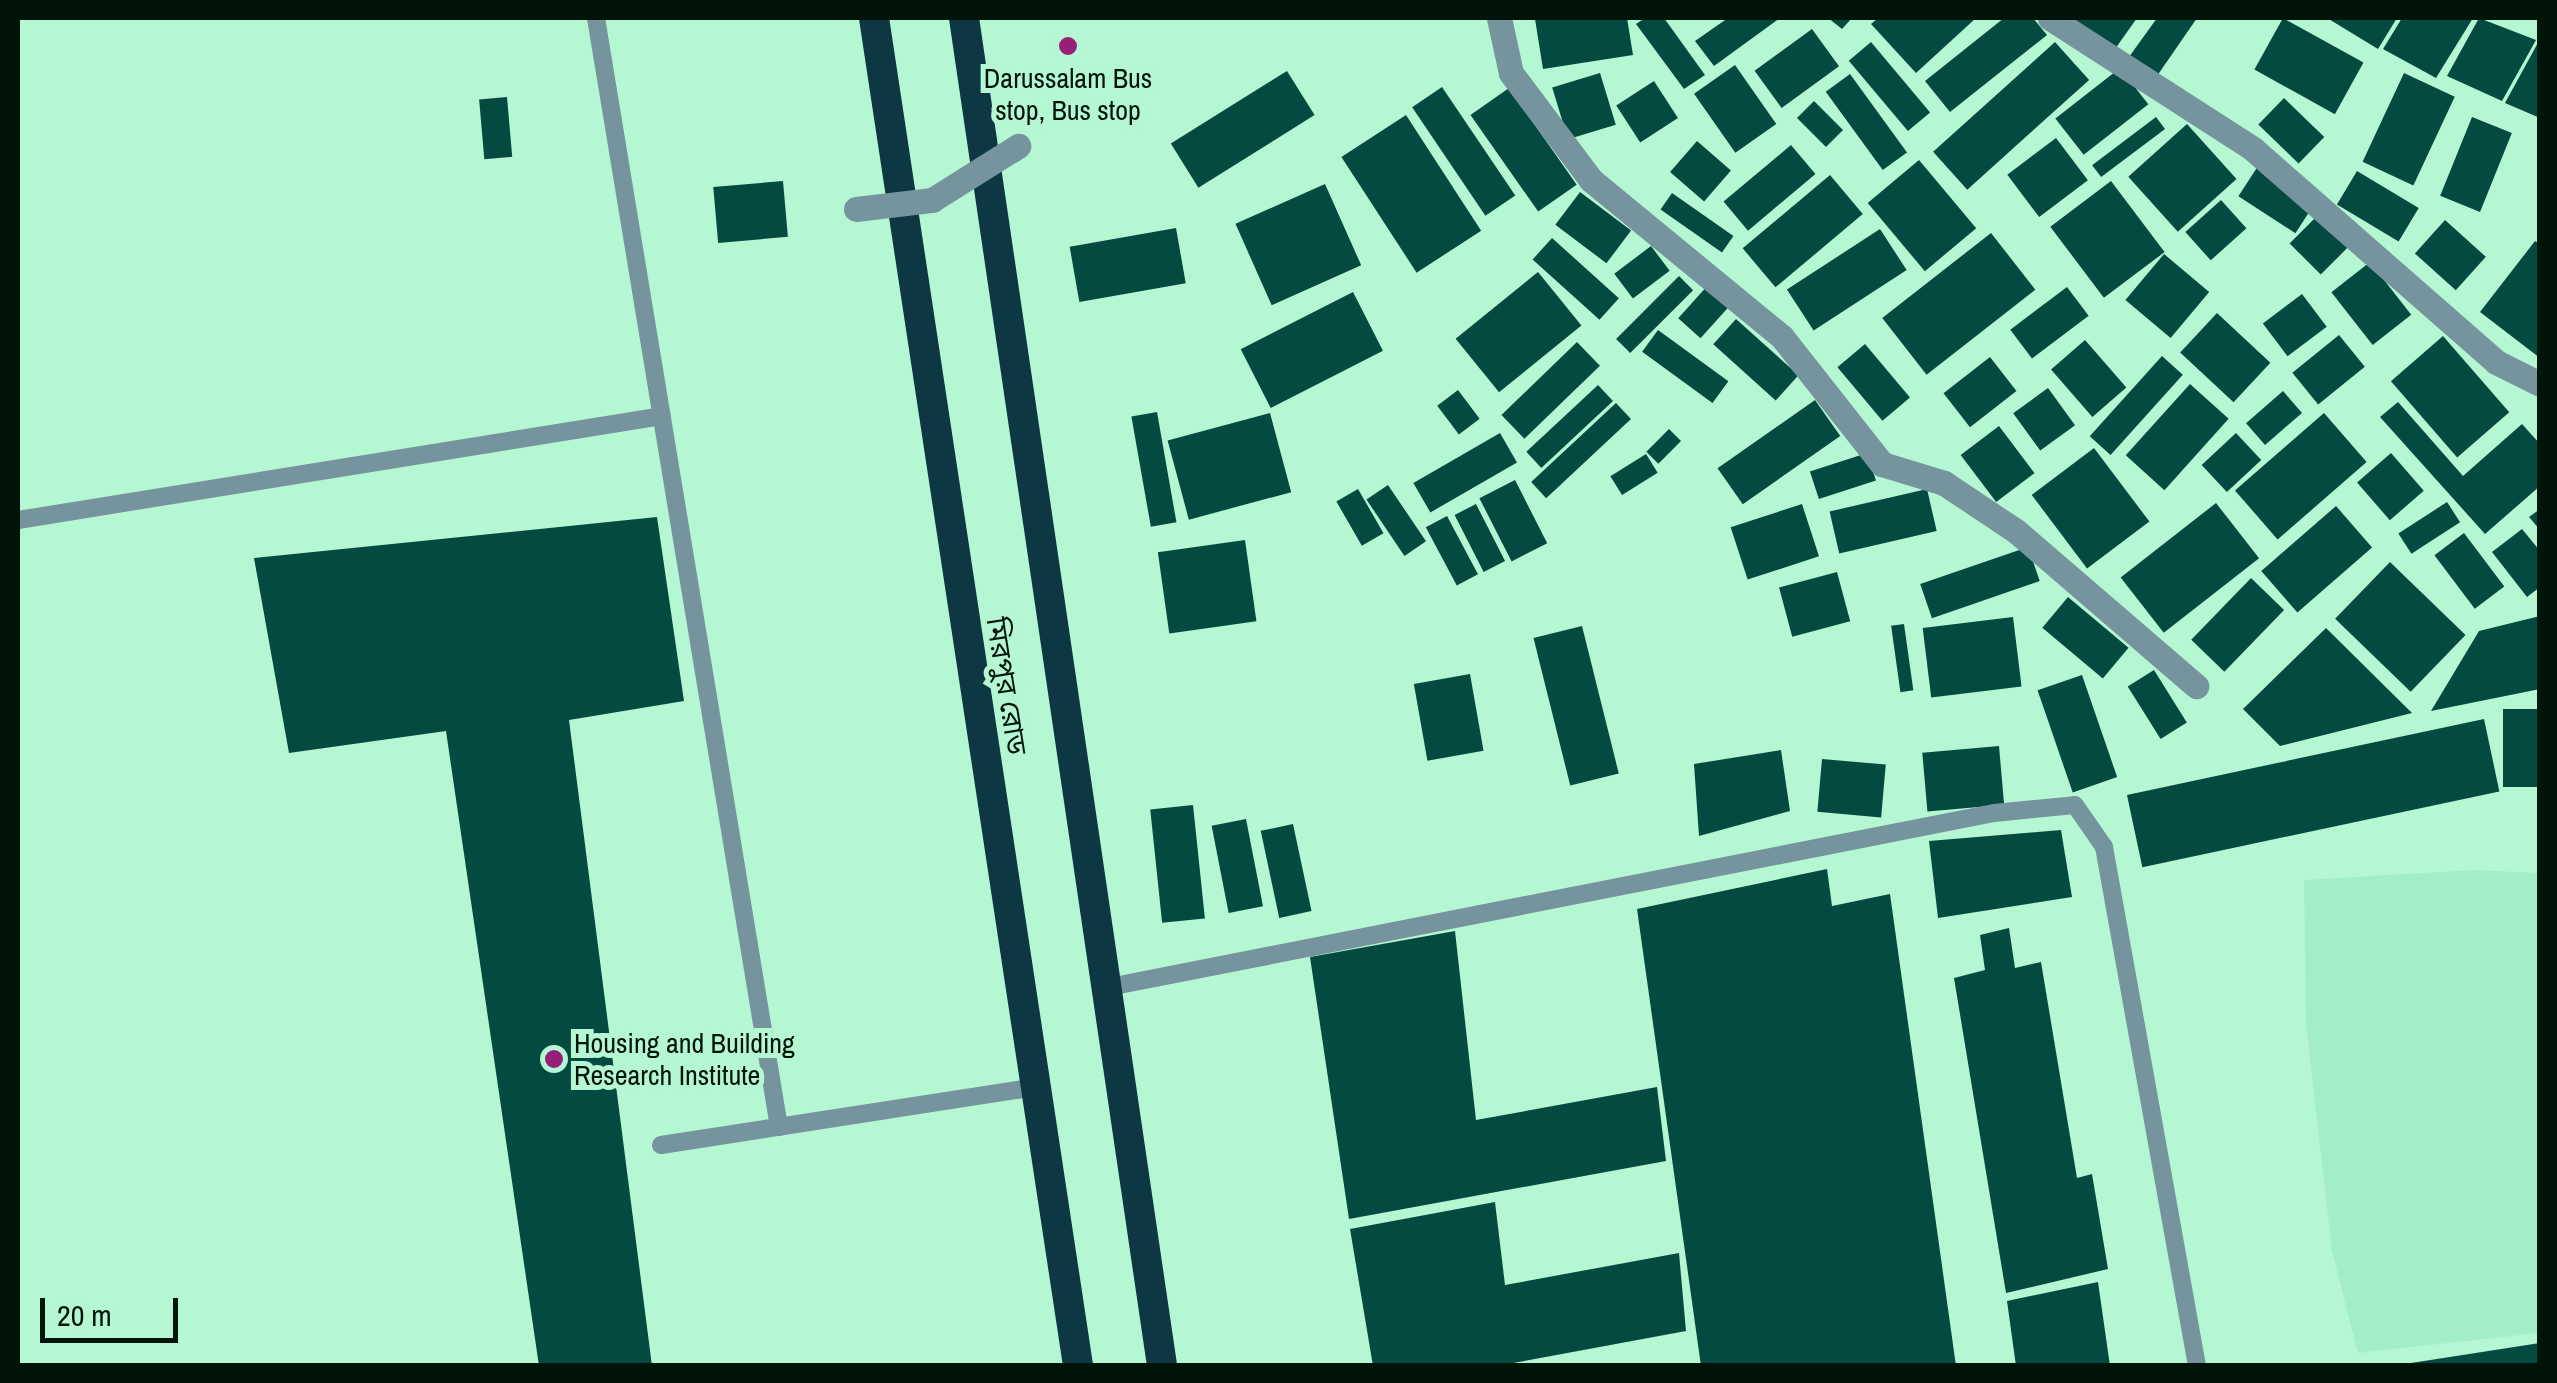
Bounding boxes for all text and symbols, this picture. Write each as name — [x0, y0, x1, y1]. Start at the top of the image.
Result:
marker: Darussalam Bus stop, Bus stop — [1057, 35, 1079, 57]
place label: Darussalam Bus stop, Bus stop — [984, 61, 1152, 127]
street label: মিরপুর রোড — [980, 615, 1034, 757]
place label: Housing and Building Research Institute — [574, 1026, 795, 1092]
marker: Housing and Building Research Institute — [543, 1048, 565, 1070]
scale bar — [45, 1278, 182, 1340]
text: 20 m — [57, 1295, 112, 1335]

